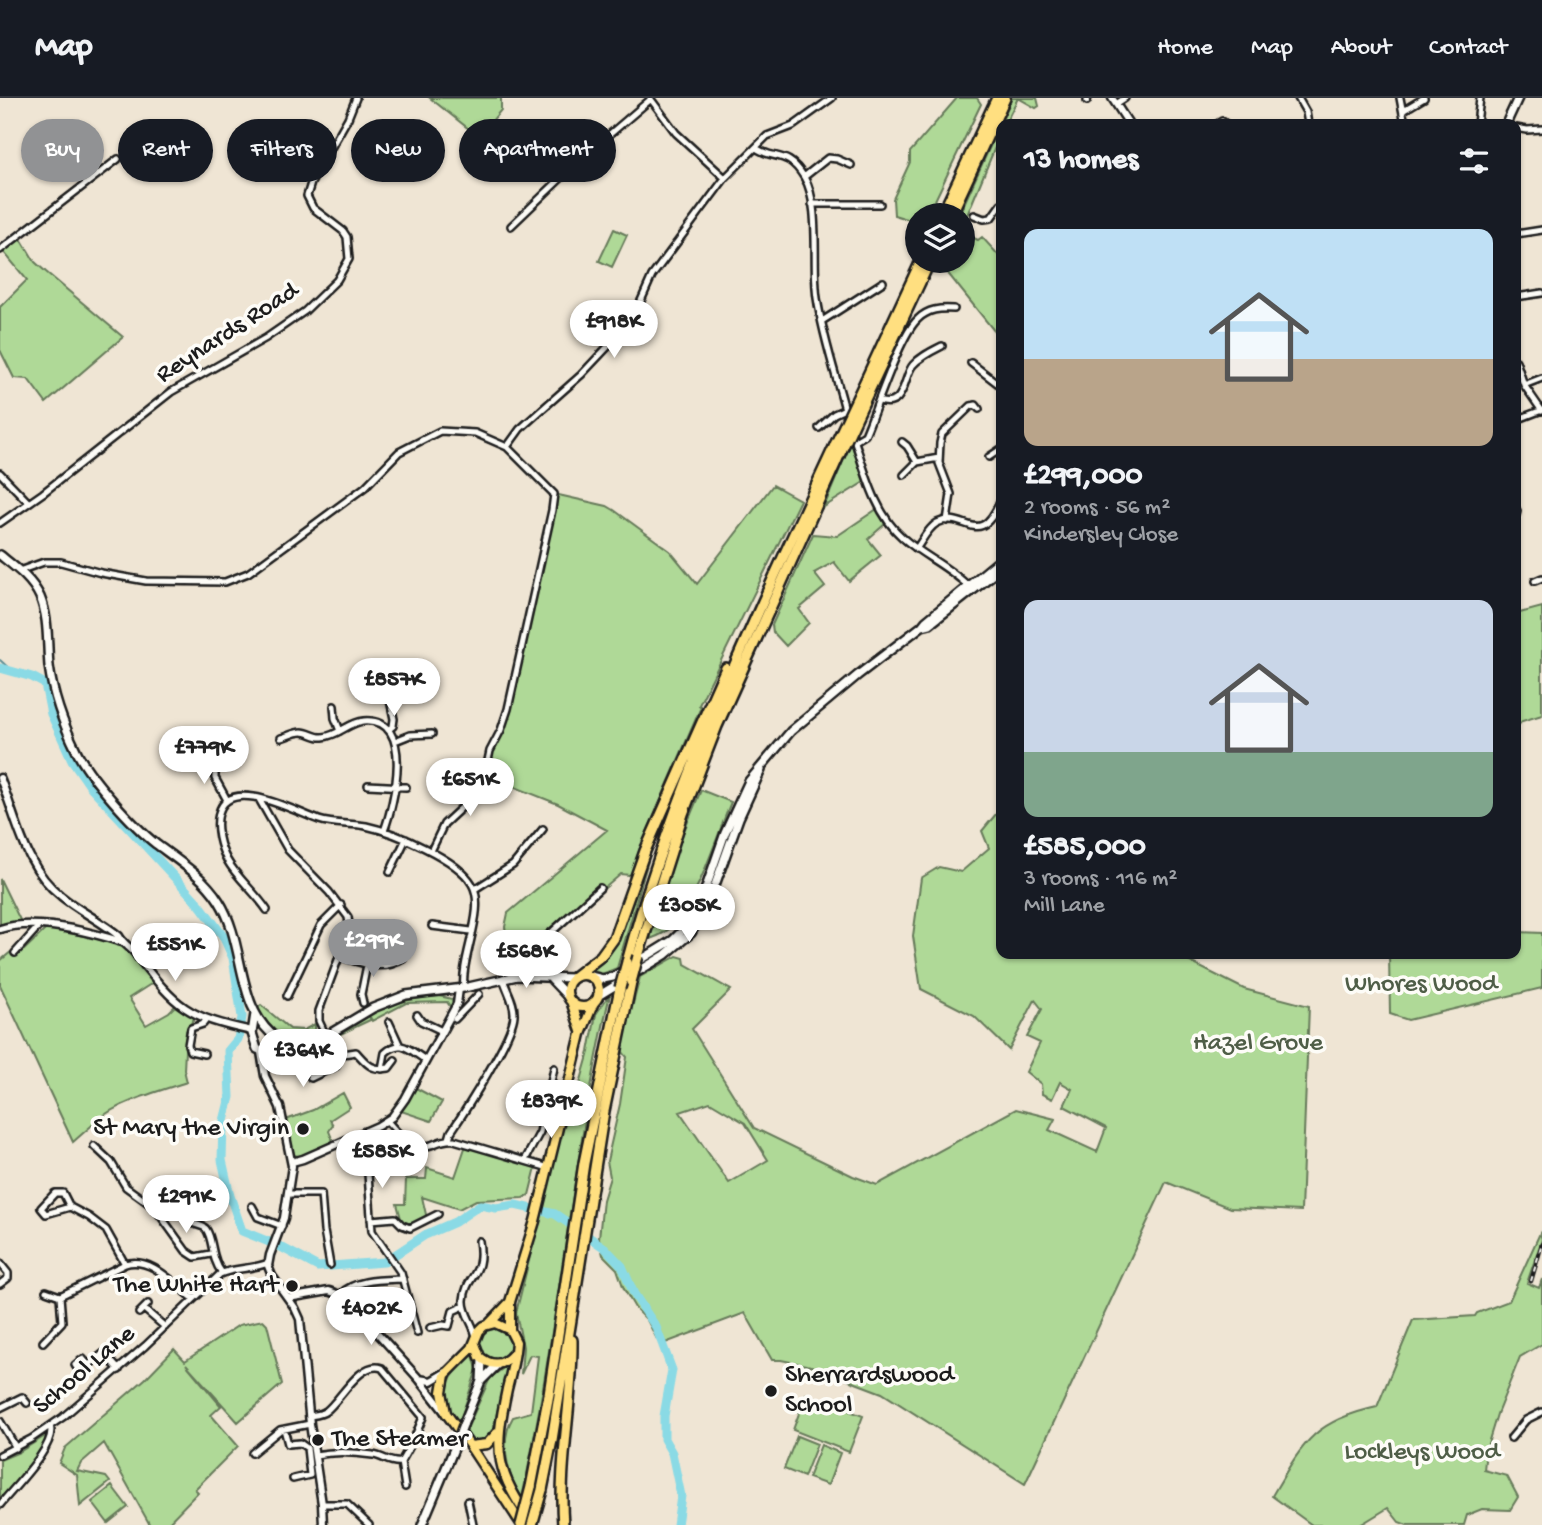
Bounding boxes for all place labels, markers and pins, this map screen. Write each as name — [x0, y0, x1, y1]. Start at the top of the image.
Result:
pin: £918K — [565, 300, 663, 360]
pin: £857K — [345, 658, 443, 718]
pin: £779K — [155, 726, 253, 786]
pin: £651K — [421, 758, 519, 818]
pin: £305K — [640, 884, 738, 944]
pin: £299K — [324, 920, 422, 979]
pin: £551K — [126, 924, 224, 983]
pin: £568K — [477, 930, 575, 990]
pin: £364K — [254, 1030, 352, 1089]
pin: £839K — [502, 1080, 600, 1140]
place label: St Mary the Virgin — [93, 1114, 290, 1145]
marker: St Mary the Virgin — [295, 1121, 311, 1137]
pin: £585K — [333, 1130, 431, 1190]
pin: £291K — [137, 1176, 235, 1235]
place label: The White Hart — [111, 1271, 280, 1302]
marker: The White Hart — [284, 1278, 300, 1294]
pin: £402K — [322, 1288, 420, 1347]
place label: Sherrardswood School — [785, 1361, 955, 1422]
marker: Sherrardswood School — [763, 1383, 779, 1399]
place label: The Steamer — [330, 1425, 470, 1456]
marker: The Steamer — [310, 1432, 326, 1448]

